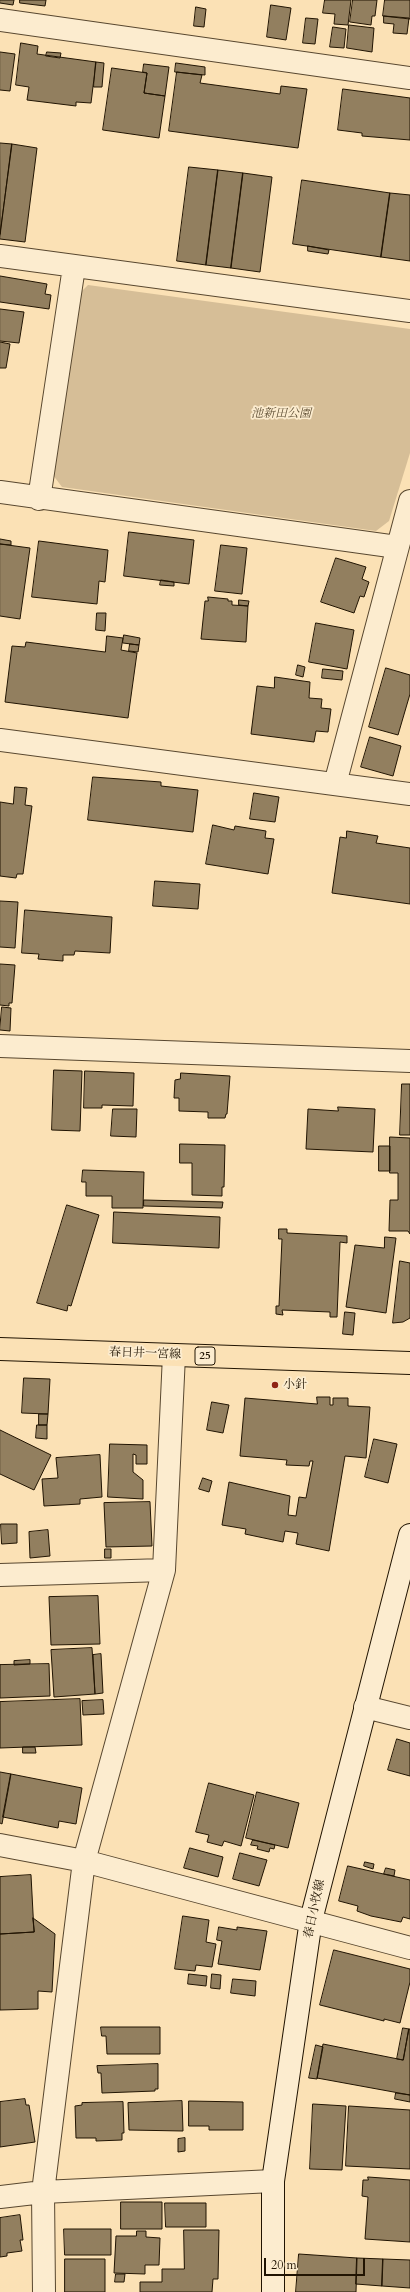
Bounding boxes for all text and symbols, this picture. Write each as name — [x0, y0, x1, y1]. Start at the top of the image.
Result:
park label: 池新田公園 — [251, 407, 311, 421]
street label: 春日井一宮線 — [109, 1346, 181, 1362]
road number: 25 — [195, 1347, 215, 1365]
place label: 小針 — [283, 1378, 307, 1392]
marker: 小針 — [270, 1380, 280, 1390]
street label: 春日小牧線 — [302, 1878, 328, 1940]
scale bar — [266, 2250, 367, 2276]
text: 20 m — [271, 2257, 297, 2273]

